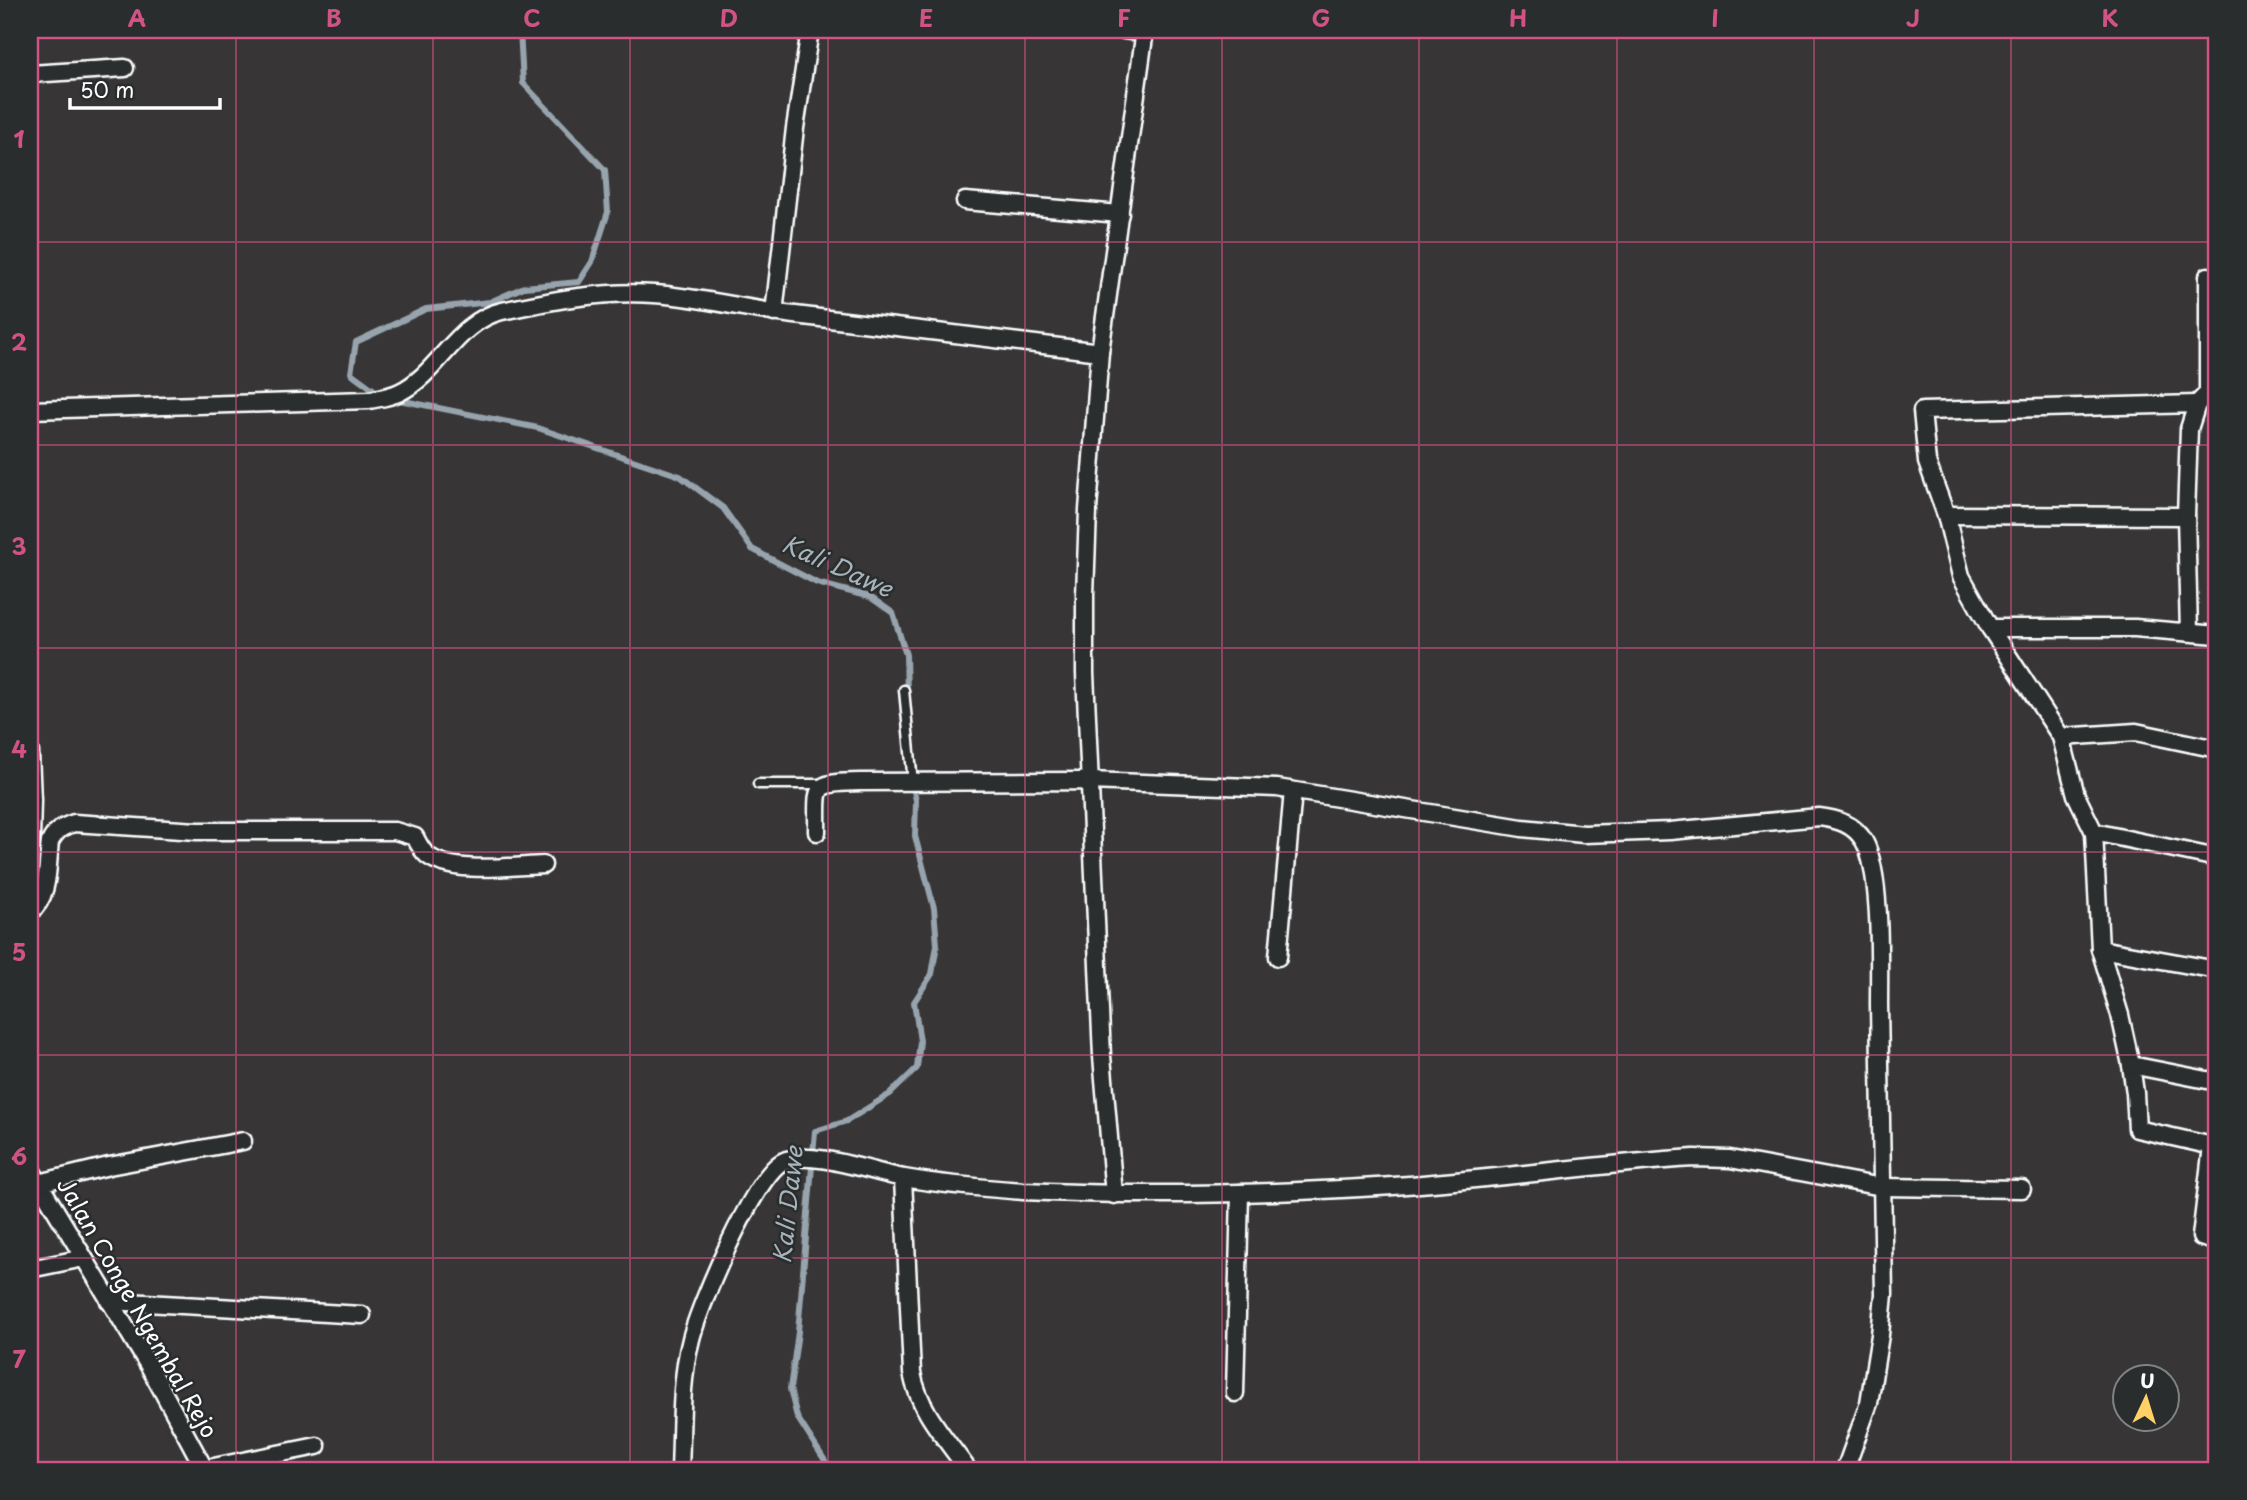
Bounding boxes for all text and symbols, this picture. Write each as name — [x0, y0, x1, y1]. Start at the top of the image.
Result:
text: A — [128, 0, 146, 35]
text: B — [326, 0, 342, 35]
text: C — [523, 0, 541, 35]
text: D — [720, 0, 738, 35]
text: E — [919, 0, 933, 35]
text: F — [1117, 0, 1131, 35]
text: G — [1312, 0, 1330, 35]
text: H — [1509, 0, 1527, 35]
text: I — [1711, 0, 1719, 35]
text: J — [1906, 0, 1920, 35]
text: K — [2102, 0, 2119, 35]
scale bar — [70, 66, 220, 110]
text: 50 m — [80, 73, 134, 105]
text: 1 — [14, 121, 25, 156]
text: 2 — [11, 324, 27, 359]
water label: Kali Dawe — [777, 525, 900, 606]
text: 3 — [11, 528, 27, 563]
text: 4 — [11, 731, 27, 766]
text: 5 — [12, 934, 26, 969]
text: 6 — [11, 1138, 27, 1173]
water label: Kali Dawe — [763, 1143, 811, 1265]
street label: Jalan Conge Ngembal Rejo — [49, 1170, 227, 1444]
text: 7 — [12, 1341, 26, 1376]
north arrow — [2110, 1364, 2180, 1434]
text: U — [2139, 1366, 2155, 1395]

